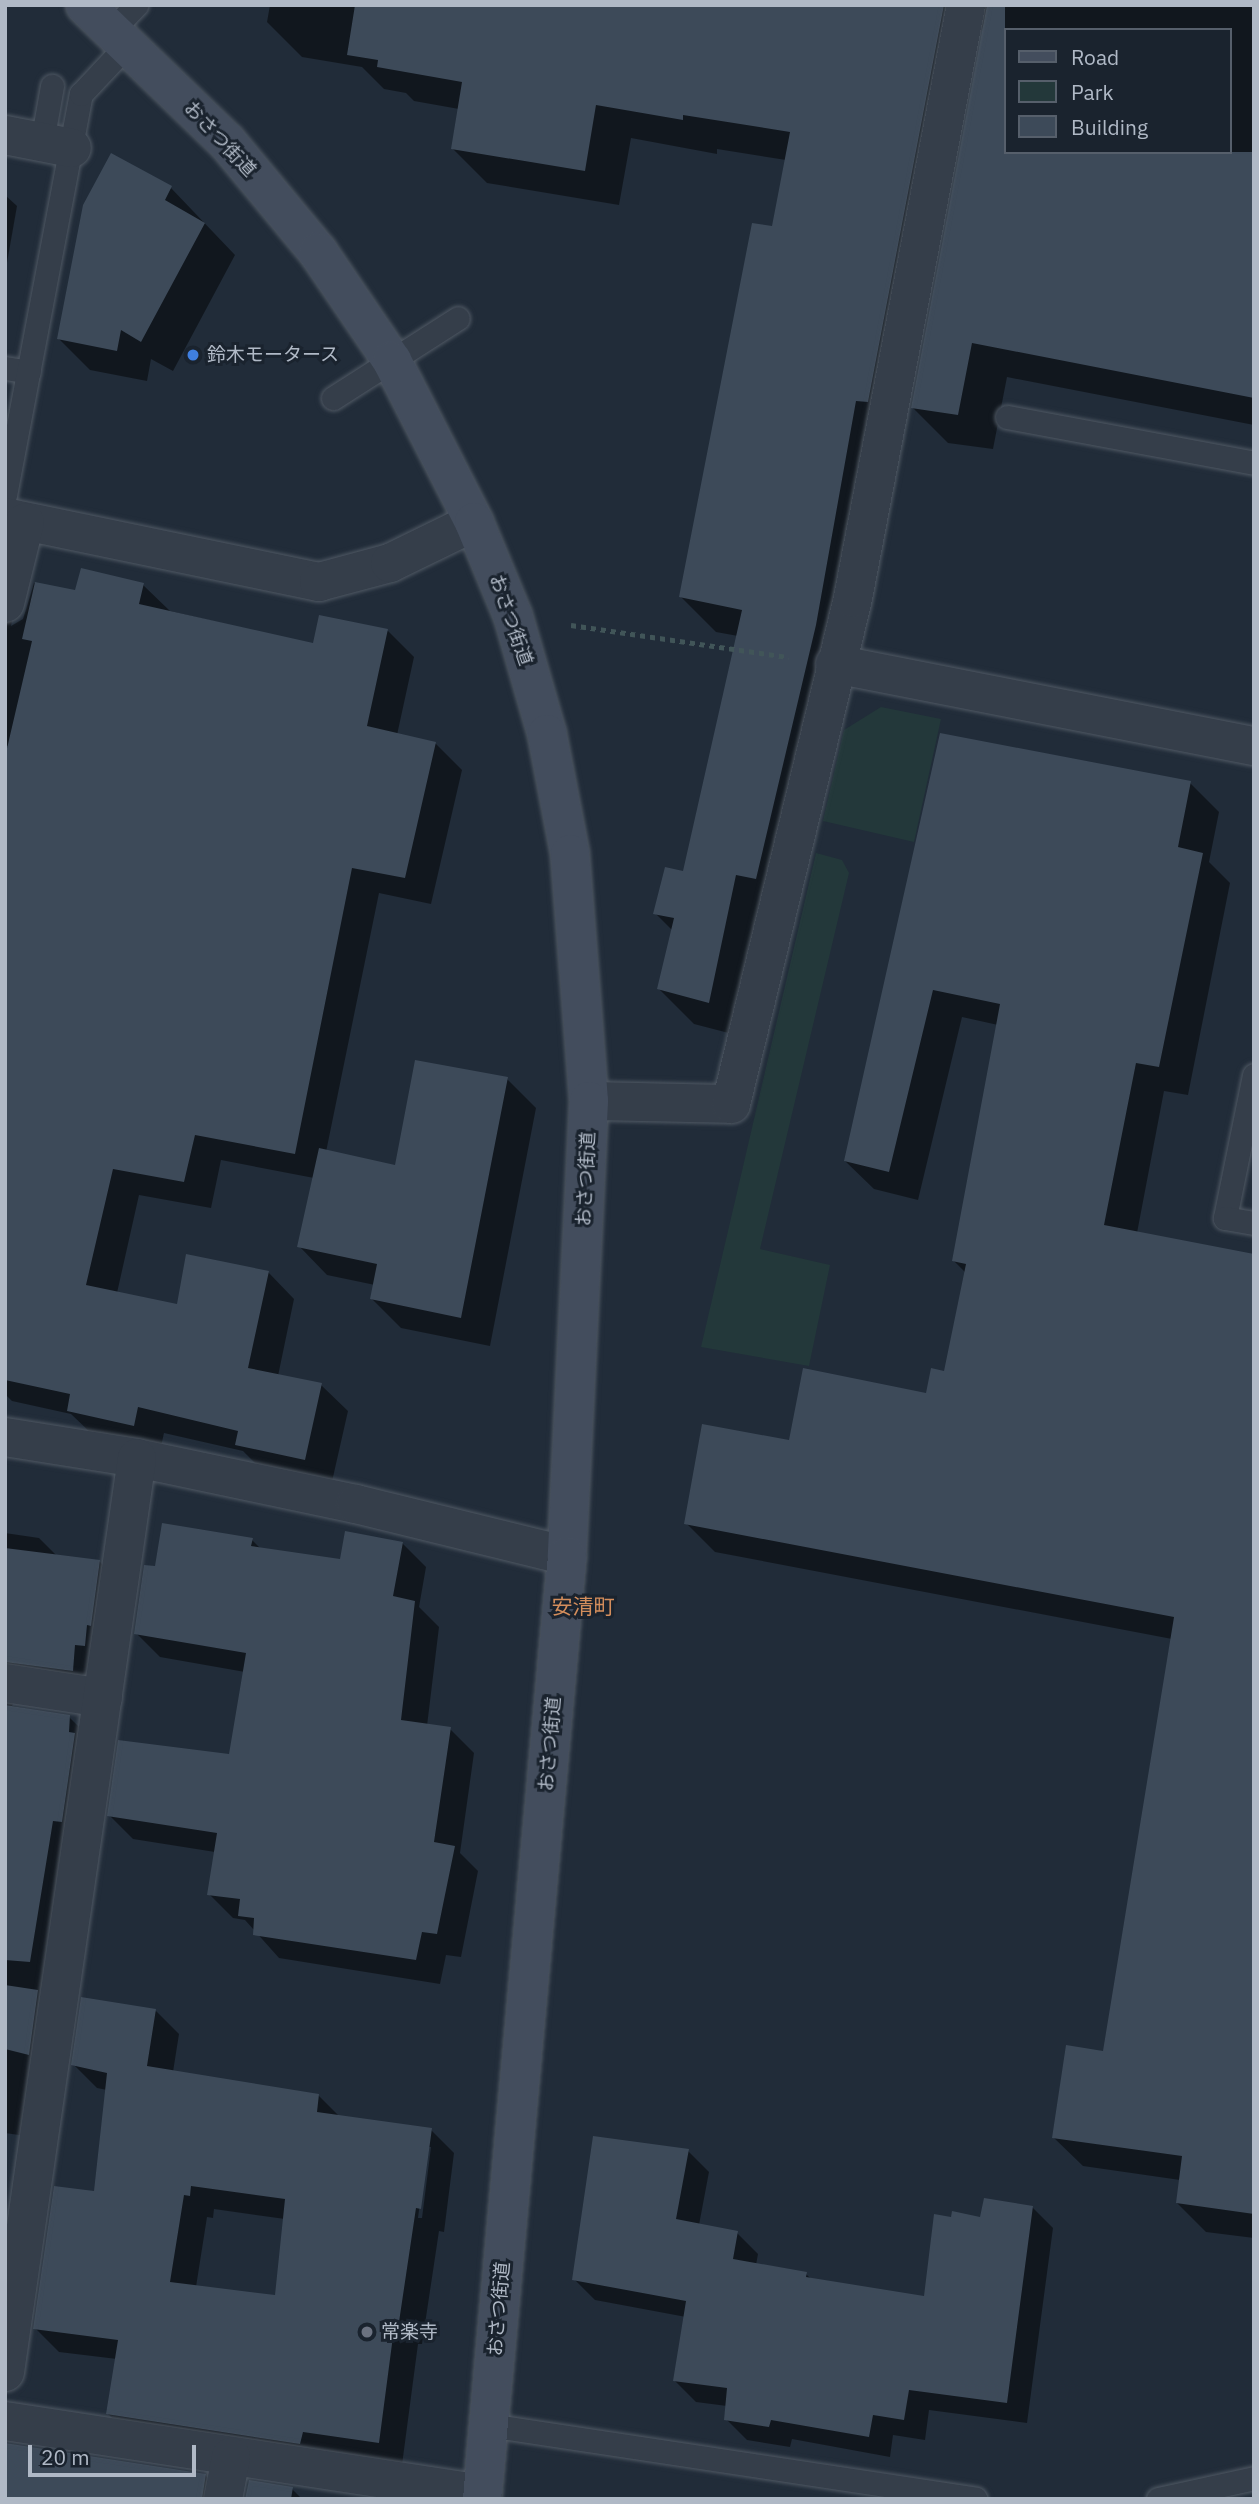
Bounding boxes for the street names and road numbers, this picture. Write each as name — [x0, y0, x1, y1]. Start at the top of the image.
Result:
street label: おさつ街道 — [179, 96, 261, 182]
street label: おさつ街道 — [485, 571, 537, 669]
street label: おさつ街道 — [572, 1131, 600, 1227]
street label: おさつ街道 — [535, 1696, 565, 1792]
street label: おさつ街道 — [484, 2261, 514, 2357]

